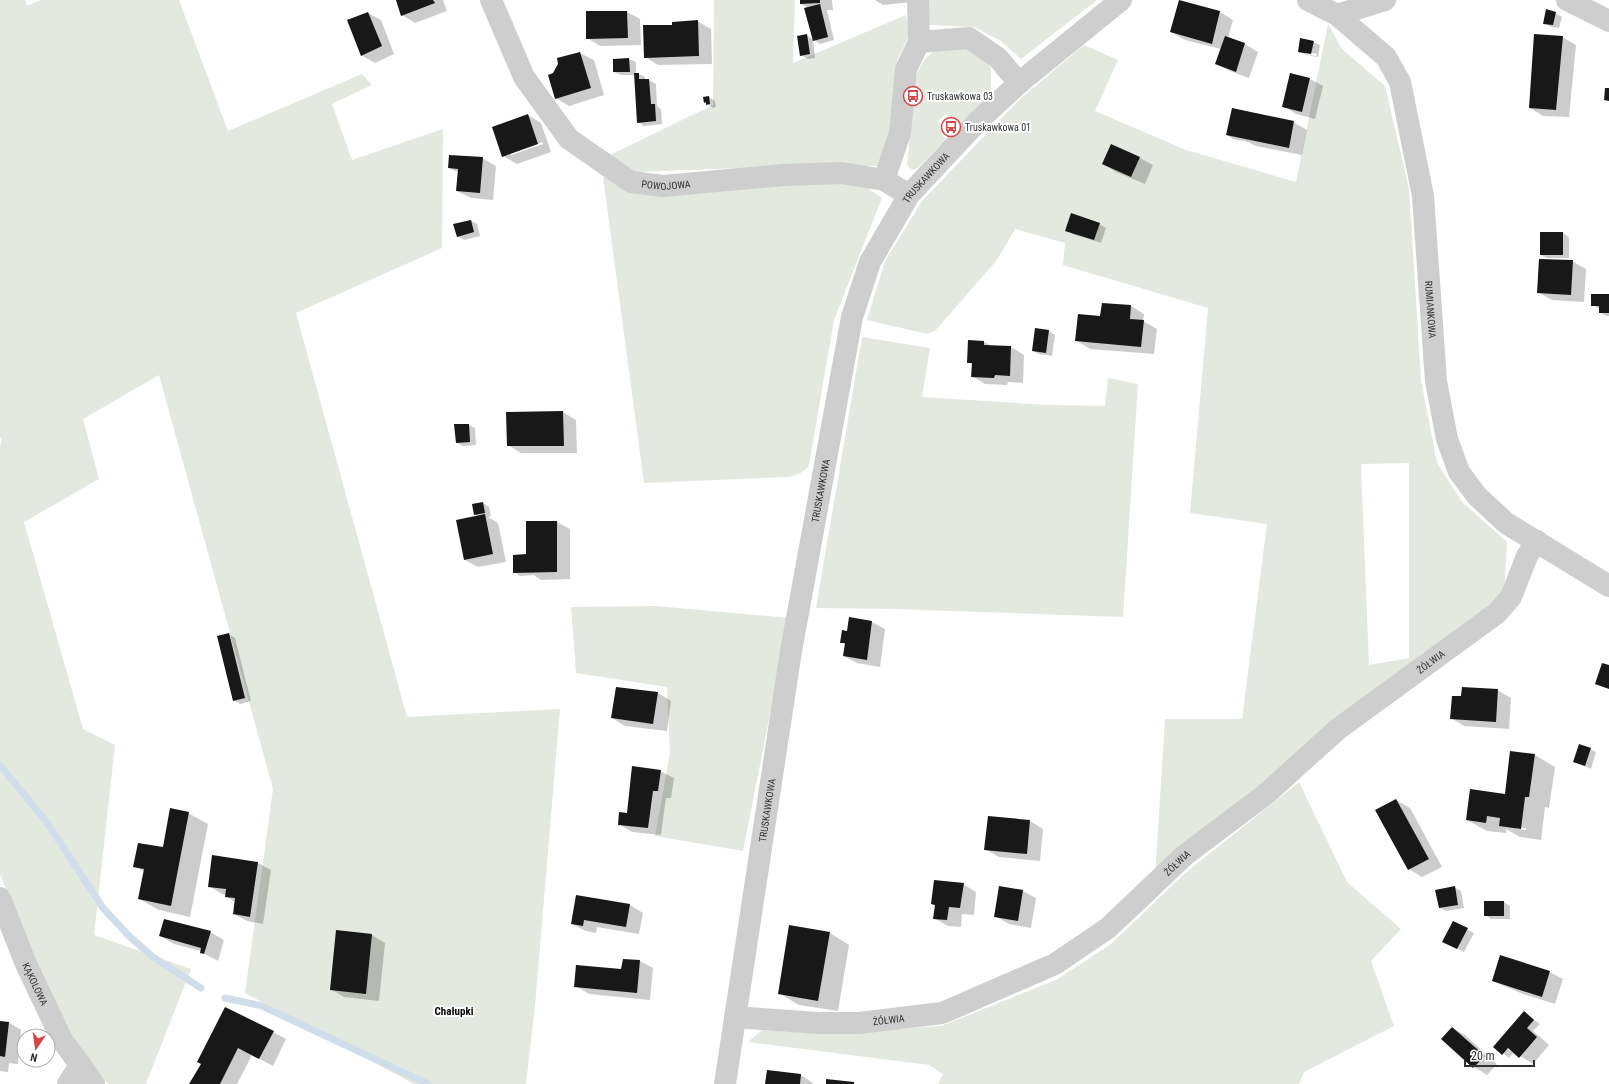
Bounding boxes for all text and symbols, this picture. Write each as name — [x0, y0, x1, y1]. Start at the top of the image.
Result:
bus stop icon: Truskawkowa 03 — [902, 85, 924, 107]
place label: Truskawkowa 03 — [927, 91, 993, 102]
bus stop icon: Truskawkowa 01 — [940, 116, 962, 138]
place label: Truskawkowa 01 — [965, 122, 1031, 133]
street label: TRUSKAWKOWA — [900, 150, 952, 205]
street label: POWOJOWA — [641, 178, 691, 192]
street label: RUMIANKOWA — [1423, 280, 1439, 339]
street label: TRUSKAWKOWA — [809, 458, 832, 523]
street label: ŻÓŁWIA — [1414, 648, 1447, 675]
street label: TRUSKAWKOWA — [756, 777, 777, 843]
street label: ŻÓŁWIA — [1161, 848, 1192, 878]
street label: KĄKOLOWA — [21, 961, 50, 1007]
district label: Chałupki — [435, 1005, 474, 1018]
street label: ŻÓŁWIA — [872, 1012, 905, 1027]
north arrow — [16, 1028, 56, 1068]
scale bar — [1465, 1042, 1534, 1068]
text: 20 m — [1471, 1049, 1495, 1063]
text: N — [29, 1050, 39, 1064]

